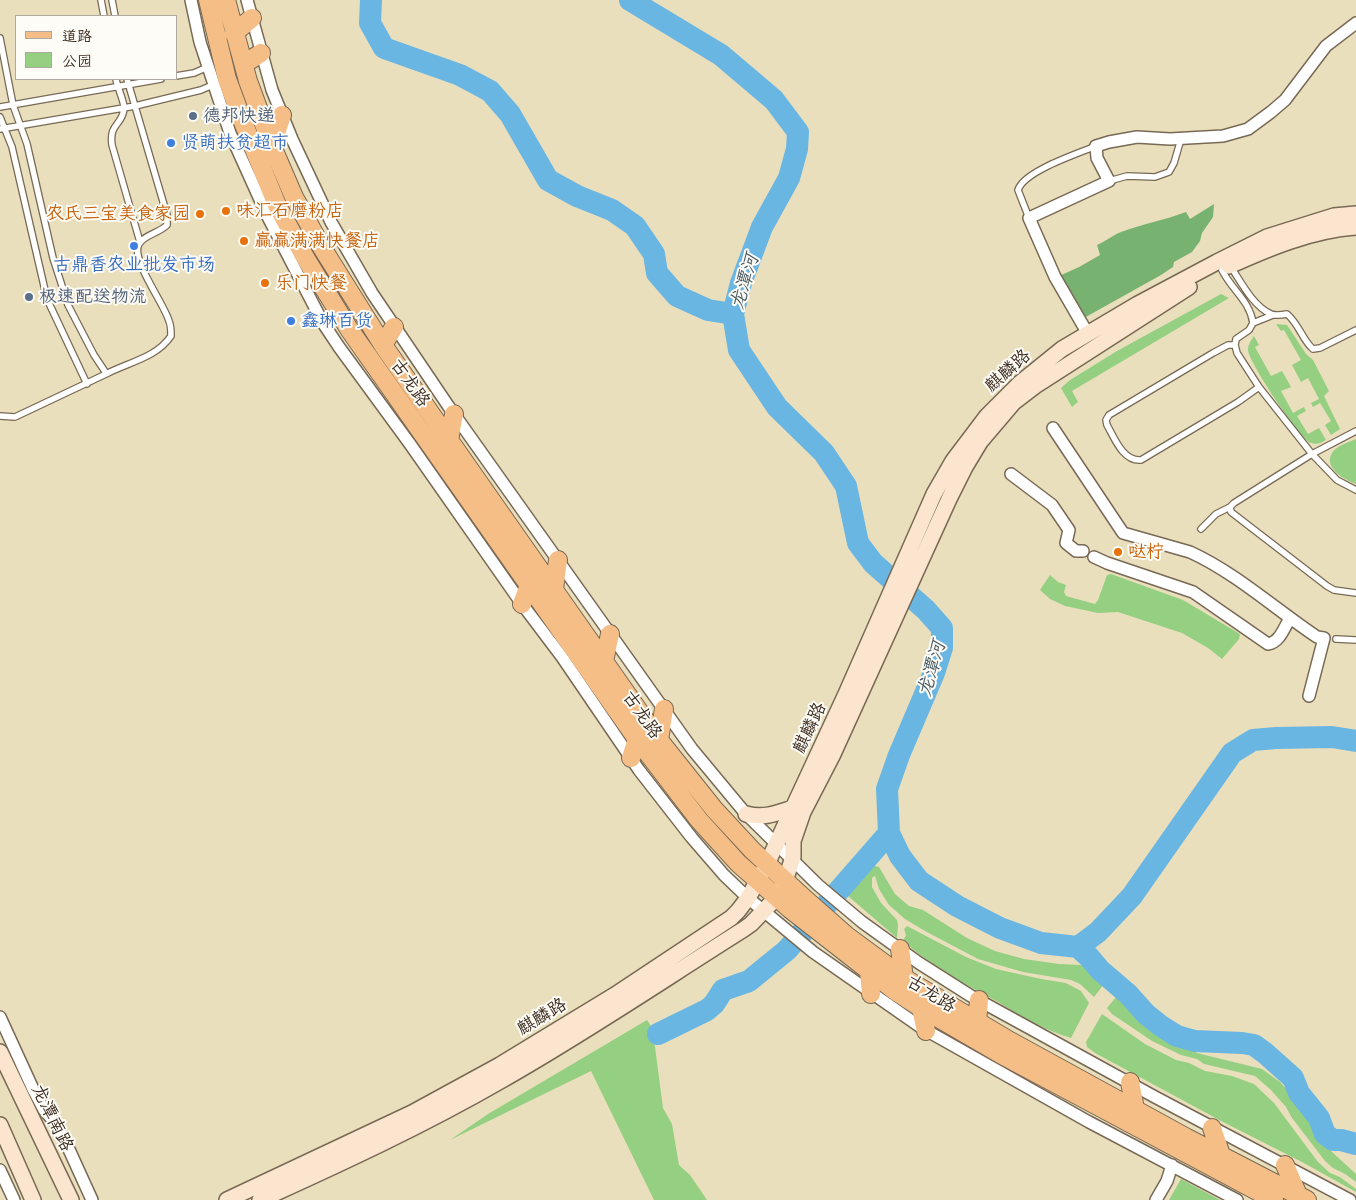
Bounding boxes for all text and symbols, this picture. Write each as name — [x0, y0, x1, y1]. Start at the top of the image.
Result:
legend — [15, 15, 178, 80]
text: 道路 — [62, 23, 92, 46]
text: 公园 — [62, 48, 92, 71]
place label: 德邦快递 — [203, 105, 275, 127]
marker: 德邦快递 — [187, 110, 199, 122]
place label: 贤萌扶贫超市 — [181, 132, 289, 154]
marker: 贤萌扶贫超市 — [165, 137, 177, 149]
place label: 味汇石磨粉店 — [236, 200, 344, 222]
place label: 农氏三宝美食家园 — [46, 203, 190, 225]
marker: 味汇石磨粉店 — [220, 205, 232, 217]
marker: 农氏三宝美食家园 — [194, 208, 206, 220]
place label: 赢赢满满快餐店 — [254, 230, 380, 252]
marker: 赢赢满满快餐店 — [238, 235, 250, 247]
marker: 古鼎香农业批发市场 — [128, 240, 140, 252]
water label: 龙潭河 — [726, 251, 764, 313]
place label: 古鼎香农业批发市场 — [53, 254, 215, 276]
place label: 乐门快餐 — [275, 272, 347, 294]
marker: 乐门快餐 — [259, 277, 271, 289]
place label: 极速配送物流 — [39, 286, 147, 308]
marker: 极速配送物流 — [23, 291, 35, 303]
place label: 鑫琳百货 — [301, 310, 373, 332]
marker: 鑫琳百货 — [285, 315, 297, 327]
street label: 麒麟路 — [981, 345, 1035, 397]
street label: 古龙路 — [386, 355, 434, 411]
place label: 哒柠 — [1128, 541, 1164, 563]
marker: 哒柠 — [1112, 546, 1124, 558]
water label: 龙潭河 — [913, 638, 951, 700]
street label: 古龙路 — [618, 687, 666, 743]
street label: 麒麟路 — [789, 699, 831, 757]
street label: 古龙路 — [902, 971, 960, 1017]
street label: 麒麟路 — [513, 994, 571, 1040]
street label: 龙潭南路 — [27, 1081, 77, 1155]

